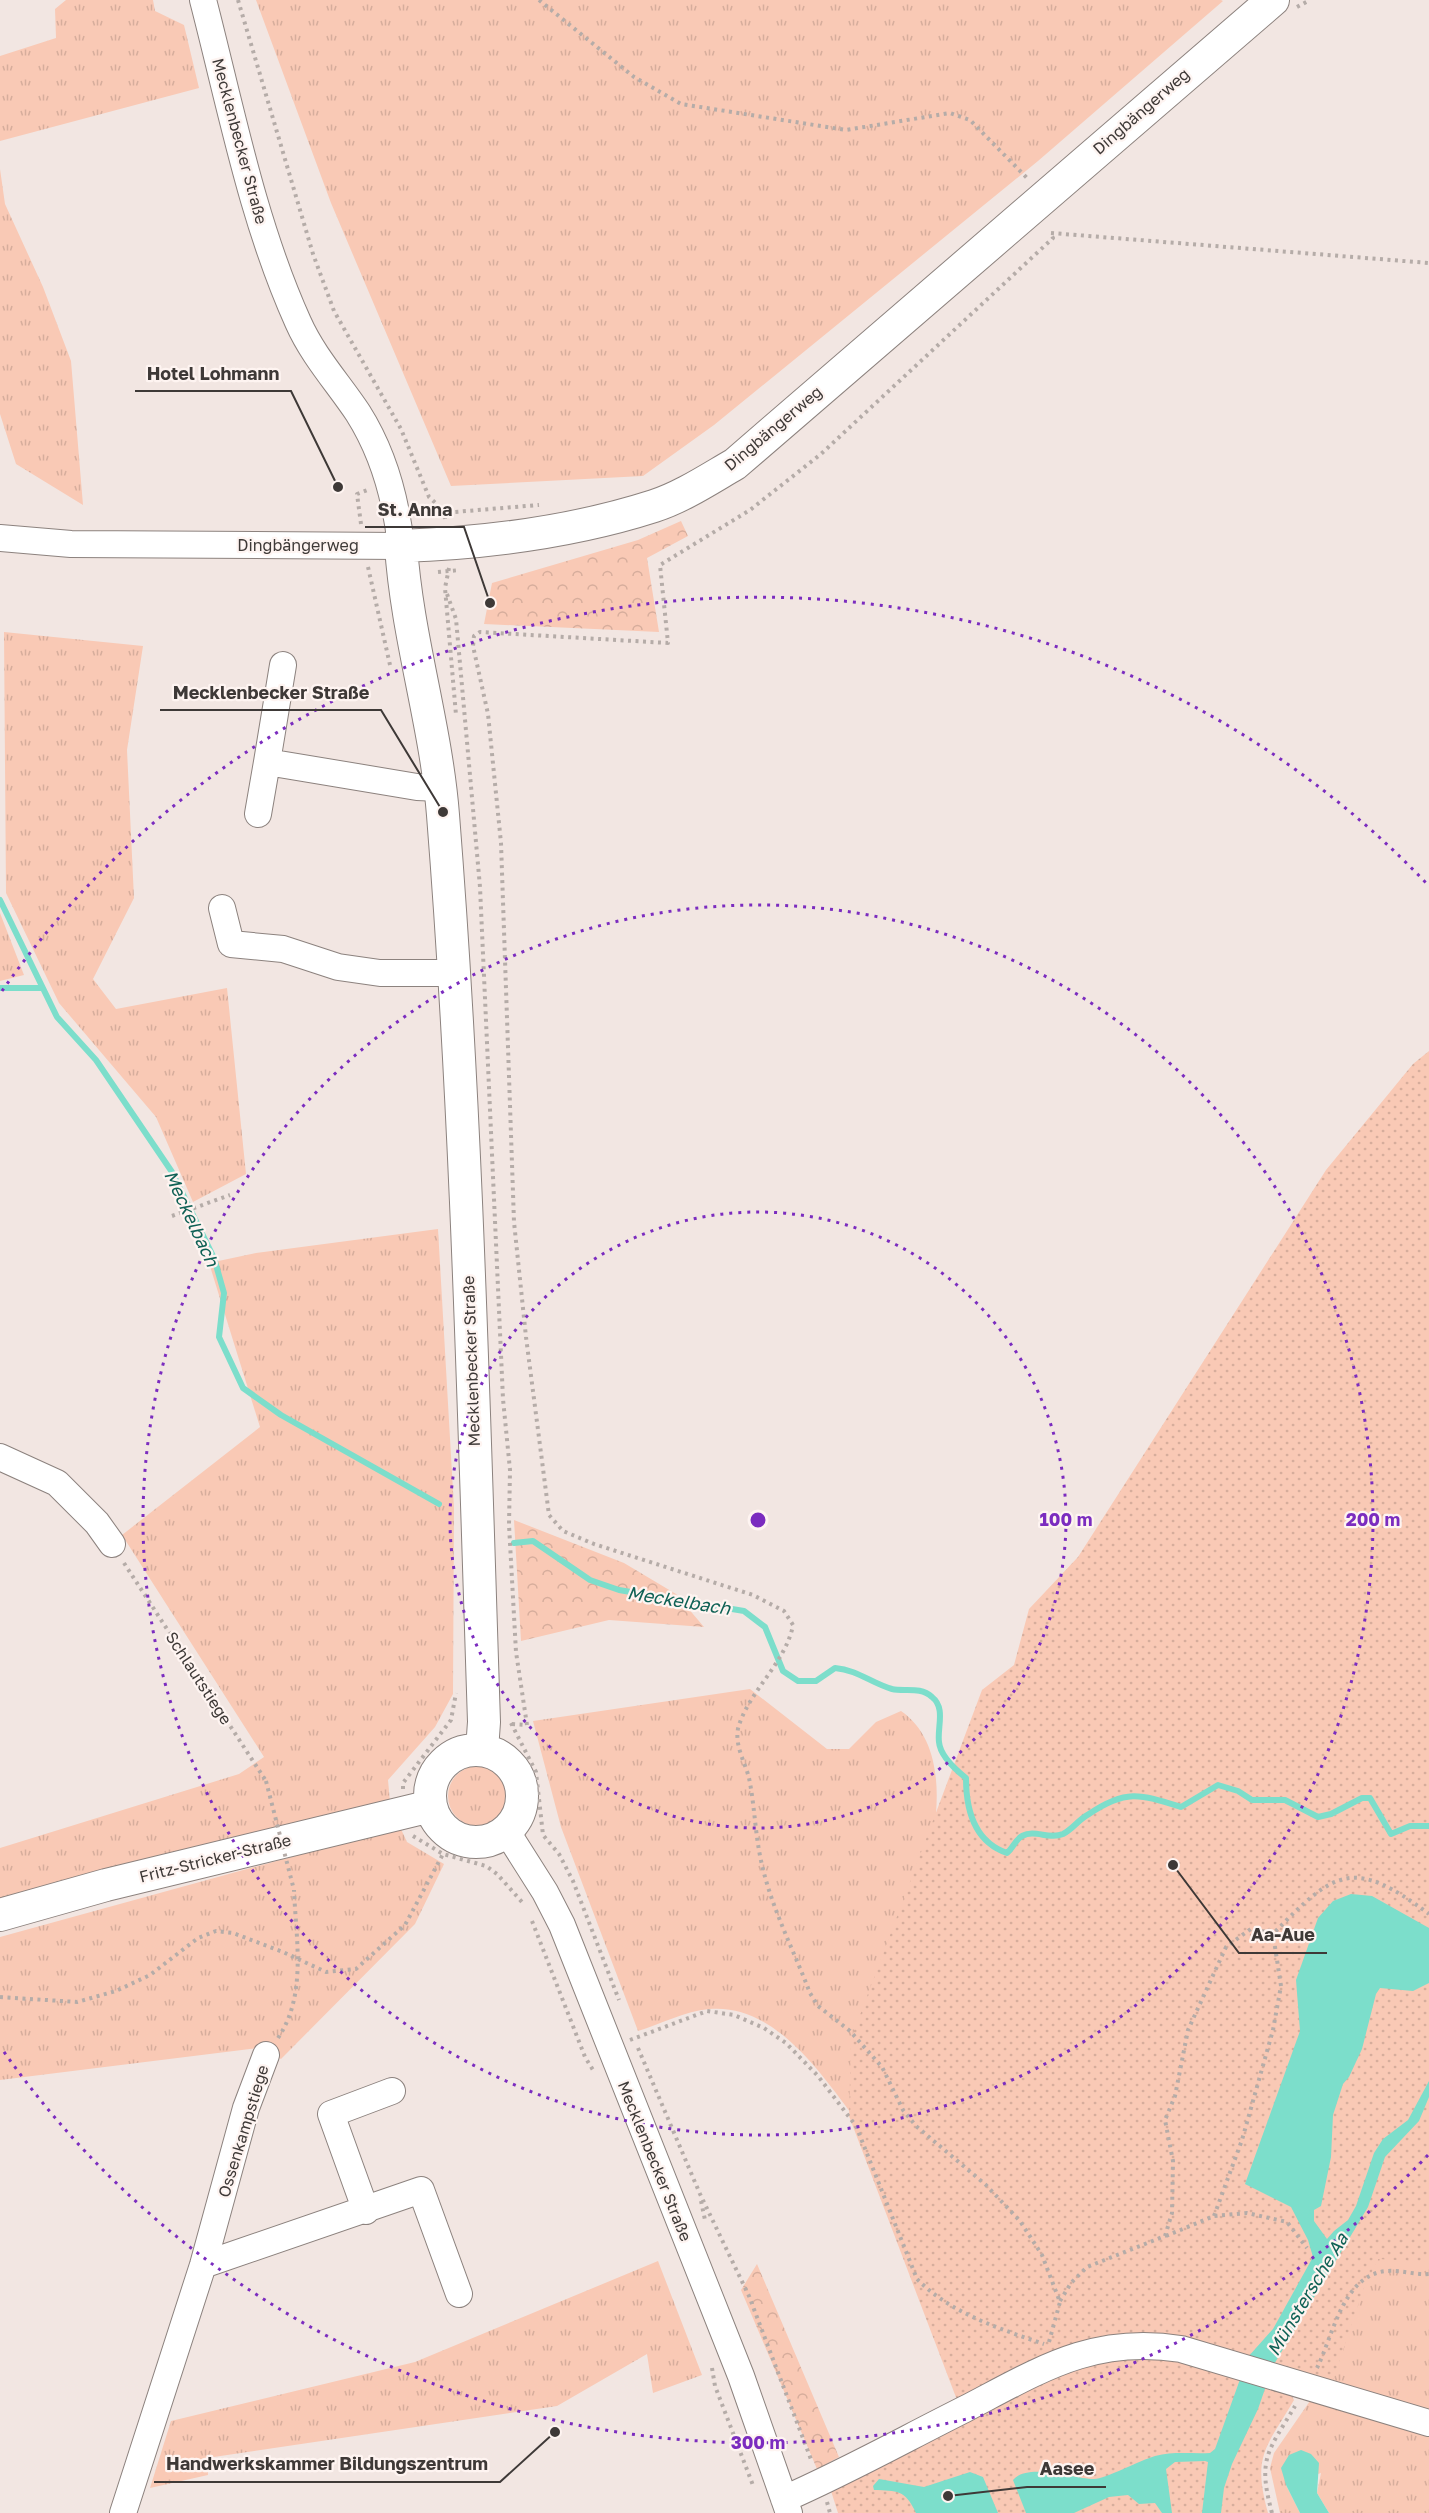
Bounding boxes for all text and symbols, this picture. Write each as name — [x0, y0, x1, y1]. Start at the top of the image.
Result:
street label: Mecklenbecker Straße — [208, 56, 272, 226]
street label: Dingbängerweg — [1089, 64, 1193, 158]
callout: Hotel Lohmann — [135, 355, 291, 391]
text: Hotel Lohmann — [147, 362, 279, 384]
street label: Dingbängerweg — [720, 381, 826, 475]
callout: St. Anna — [365, 491, 464, 527]
text: St. Anna — [378, 498, 452, 520]
street label: Dingbängerweg — [237, 535, 359, 555]
callout: Mecklenbecker Straße — [160, 674, 381, 710]
text: Mecklenbecker Straße — [173, 681, 370, 703]
water label: Meckelbach — [160, 1166, 224, 1271]
street label: Mecklenbecker Straße — [458, 1275, 484, 1447]
text: 100 m — [1040, 1508, 1092, 1530]
text: 200 m — [1346, 1508, 1400, 1530]
centre of rings — [748, 1510, 768, 1530]
water label: Meckelbach — [626, 1581, 733, 1619]
street label: Schlautstiege — [162, 1628, 236, 1728]
street label: Fritz-Stricker-Straße — [137, 1829, 293, 1887]
callout: Aa-Aue — [1239, 1917, 1327, 1953]
text: Aa-Aue — [1251, 1923, 1315, 1945]
street label: Ossenkampstiege — [213, 2062, 273, 2200]
street label: Mecklenbecker Straße — [614, 2078, 696, 2244]
water label: Münstersche Aa — [1262, 2228, 1353, 2359]
text: 300 m — [731, 2431, 785, 2453]
callout: Handwerkskammer Bildungszentrum — [154, 2446, 500, 2482]
callout: Aasee — [1027, 2451, 1106, 2487]
text: Handwerkskammer Bildungszentrum — [166, 2452, 488, 2474]
text: Aasee — [1040, 2457, 1095, 2479]

